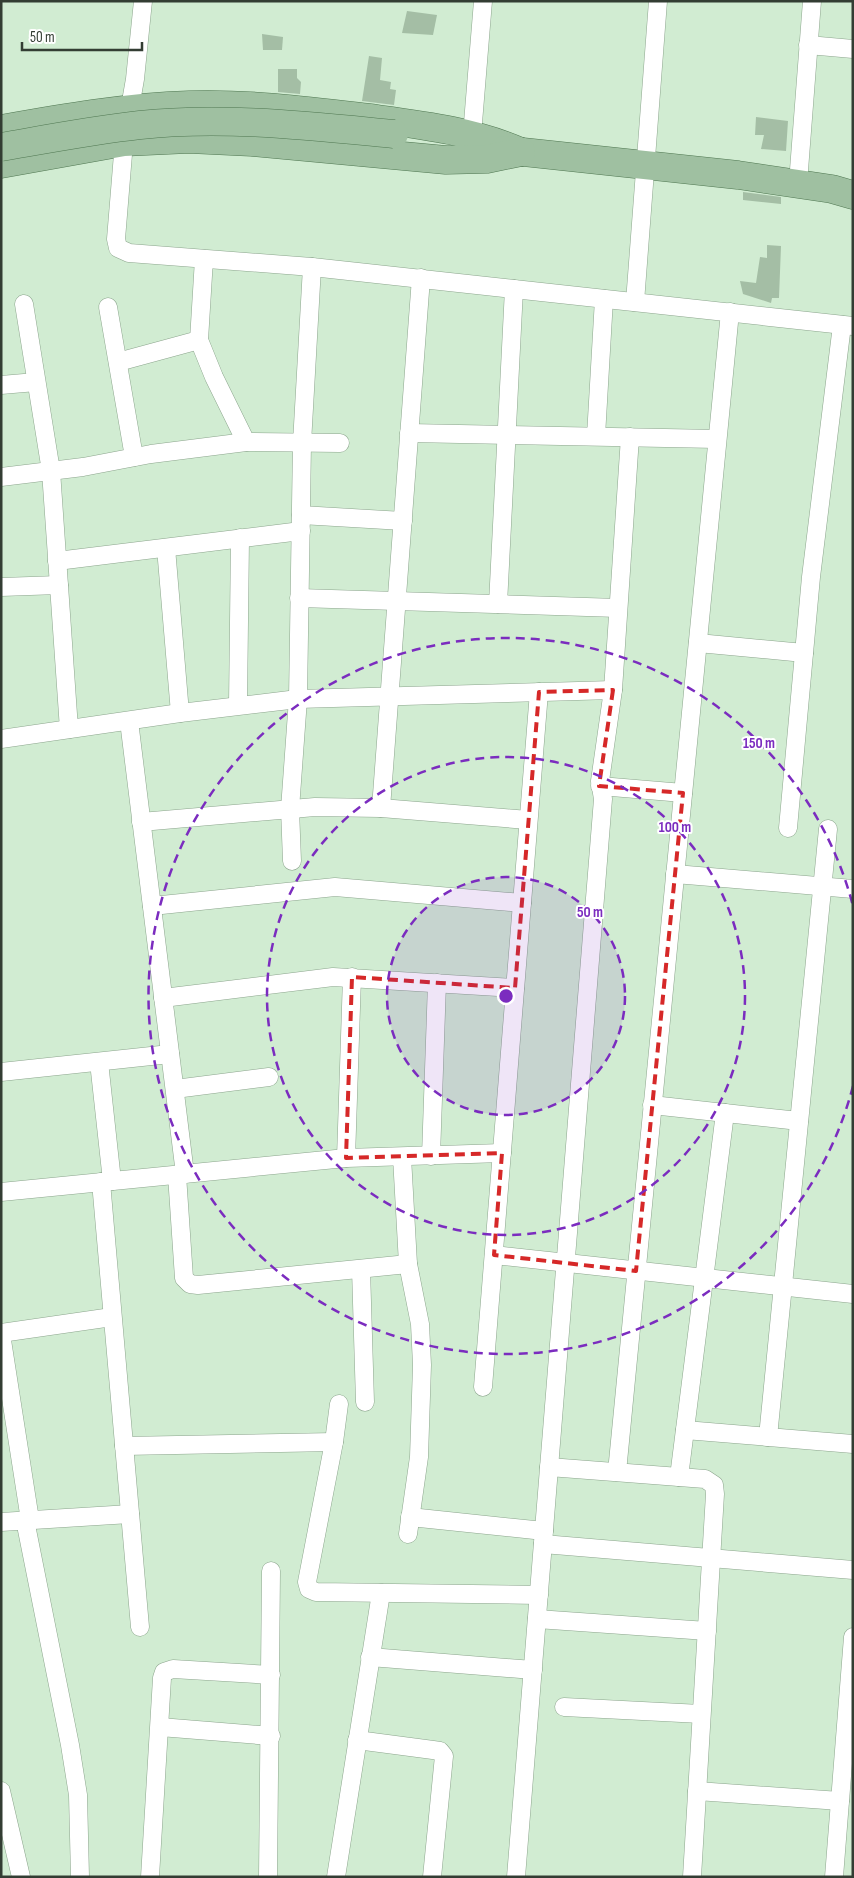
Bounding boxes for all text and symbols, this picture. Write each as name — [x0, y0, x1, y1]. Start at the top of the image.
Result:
scale bar — [22, 20, 142, 52]
text: 50 m — [30, 28, 55, 47]
text: 150 m — [743, 734, 775, 753]
text: 100 m — [659, 818, 691, 837]
text: 50 m — [577, 903, 603, 922]
centre of rings — [497, 987, 515, 1005]

